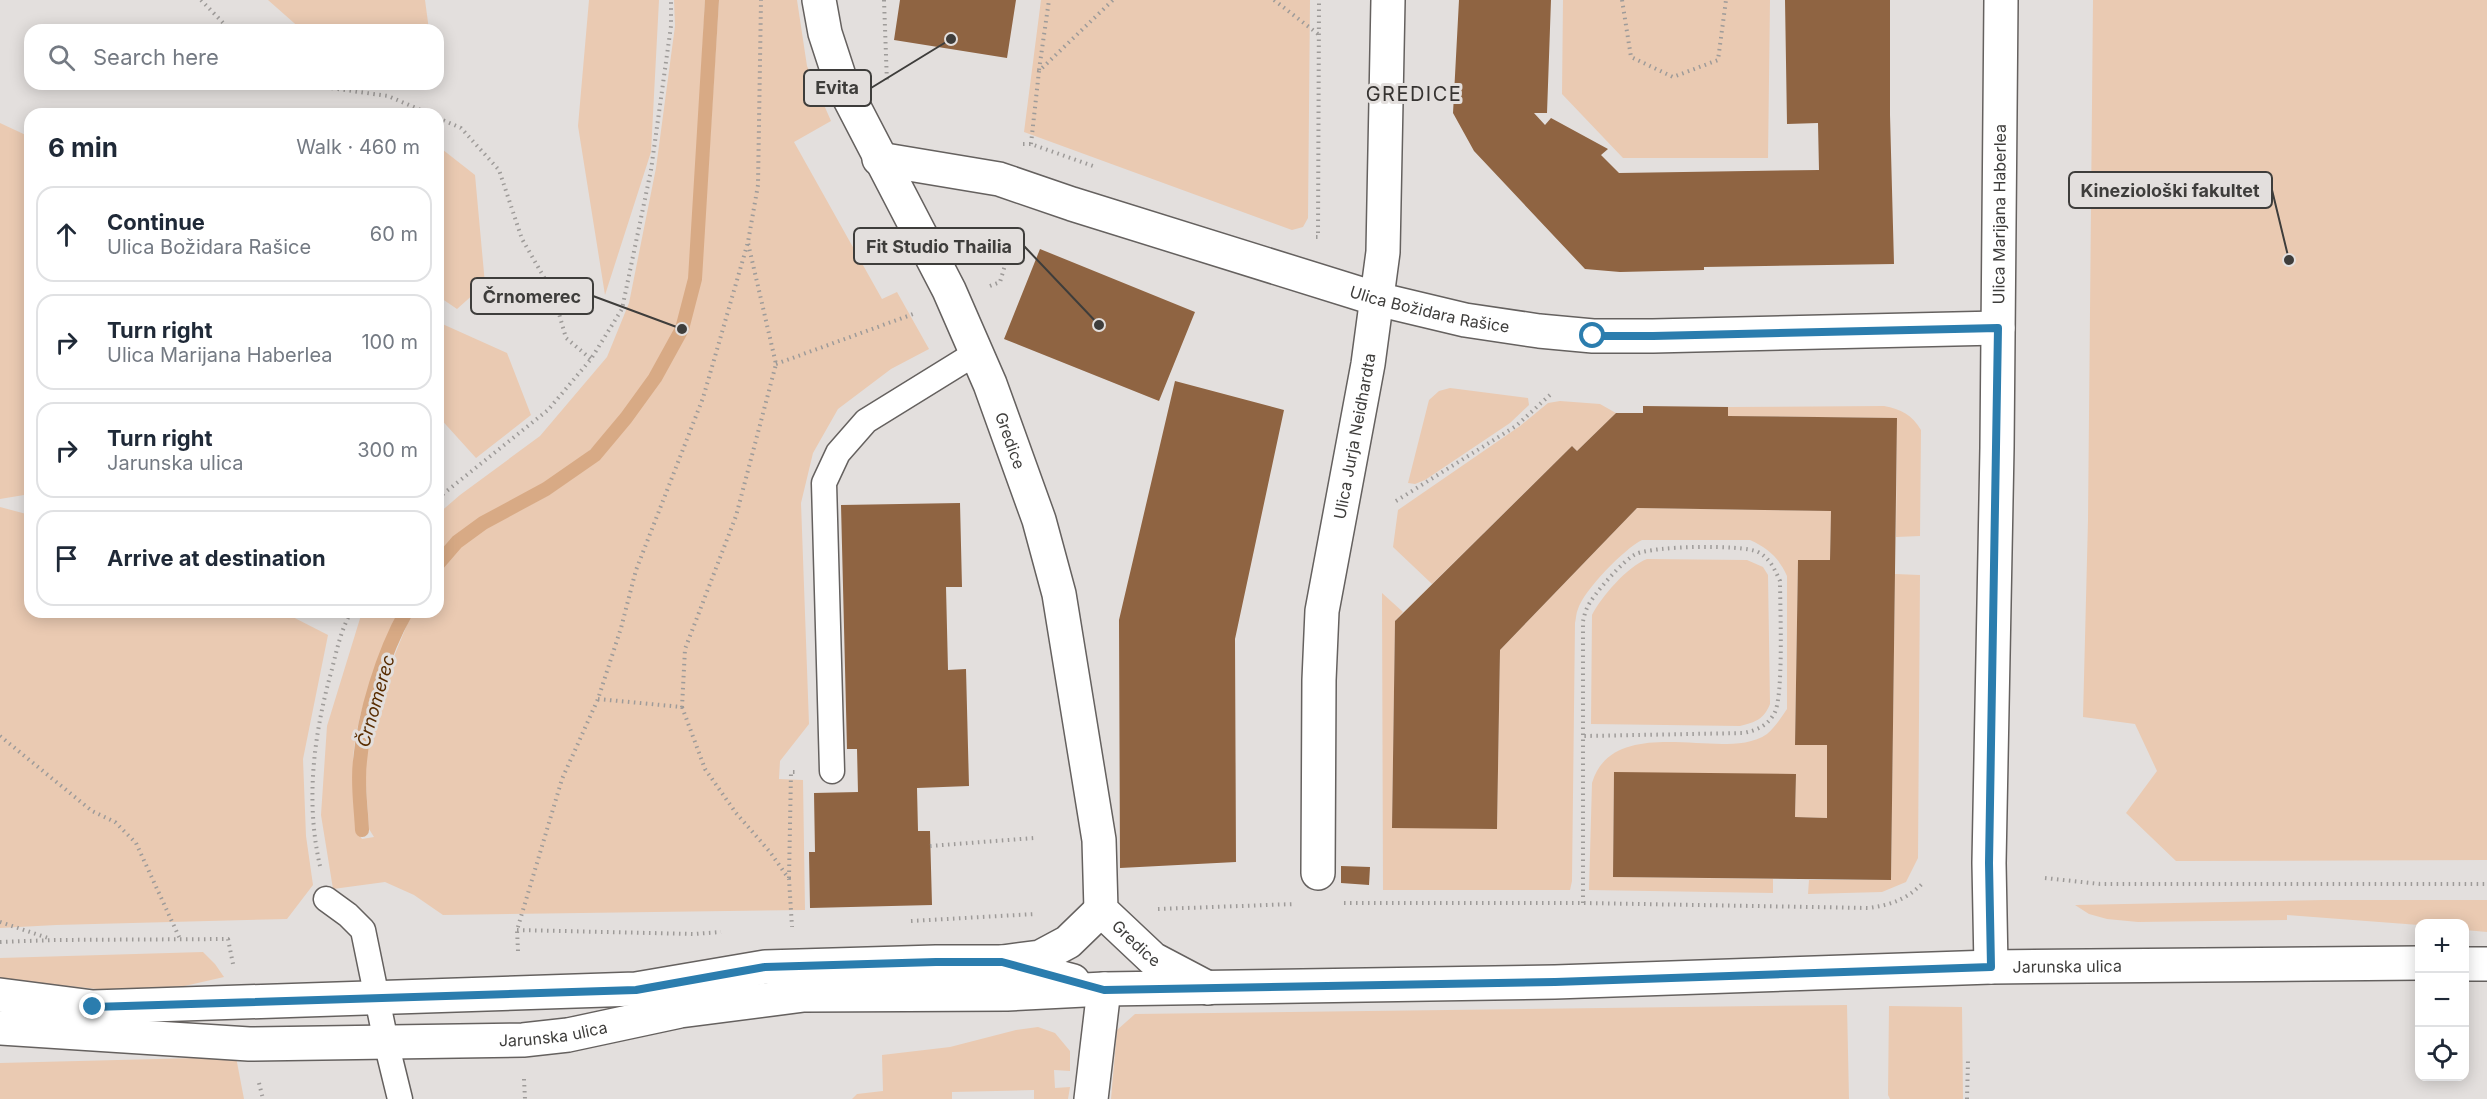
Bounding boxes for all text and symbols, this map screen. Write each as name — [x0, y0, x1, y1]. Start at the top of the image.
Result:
search box — [24, 24, 444, 90]
icon: search — [45, 41, 78, 74]
text: Search here — [93, 44, 219, 70]
callout: Evita — [804, 70, 871, 106]
text: Evita — [815, 77, 859, 98]
district label: GREDICE — [1366, 82, 1462, 106]
street label: Ulica Marijana Haberlea — [1988, 124, 2010, 304]
text: 6 min — [48, 132, 118, 163]
text: Walk · 460 m — [296, 135, 420, 159]
callout: Kineziološki fakultet — [2069, 172, 2272, 208]
text: Kineziološki fakultet — [2080, 180, 2260, 201]
text: Continue — [107, 209, 205, 235]
icon: ahead — [50, 218, 83, 251]
text: 60 m — [370, 222, 418, 246]
callout: Fit Studio Thailia — [854, 228, 1024, 264]
text: Ulica Božidara Rašice — [107, 235, 311, 259]
text: Fit Studio Thailia — [866, 236, 1012, 257]
callout: Črnomerec — [471, 278, 593, 314]
street label: Ulica Božidara Rašice — [1347, 281, 1511, 336]
text: Črnomerec — [483, 286, 581, 307]
text: Turn right — [107, 317, 213, 343]
route start — [1579, 322, 1605, 348]
icon: right — [50, 326, 83, 359]
text: 100 m — [361, 330, 418, 354]
text: Ulica Marijana Haberlea — [107, 343, 333, 367]
street label: Ulica Jurja Neidhardta — [1329, 352, 1379, 521]
street label: Gredice — [991, 409, 1030, 472]
text: Turn right — [107, 425, 213, 451]
icon: right — [50, 434, 83, 467]
text: 300 m — [357, 438, 418, 462]
text: Jarunska ulica — [107, 451, 244, 475]
icon: arrive — [50, 542, 83, 575]
text: Arrive at destination — [107, 545, 326, 571]
water label: Črnomerec — [351, 652, 399, 749]
street label: Gredice — [1108, 916, 1164, 971]
map controls — [2415, 919, 2469, 1081]
button: + — [2415, 919, 2469, 973]
street label: Jarunska ulica — [2012, 956, 2122, 977]
button: − — [2415, 973, 2469, 1027]
route end — [79, 993, 105, 1019]
street label: Jarunska ulica — [499, 1017, 609, 1050]
button: locate — [2415, 1027, 2469, 1081]

